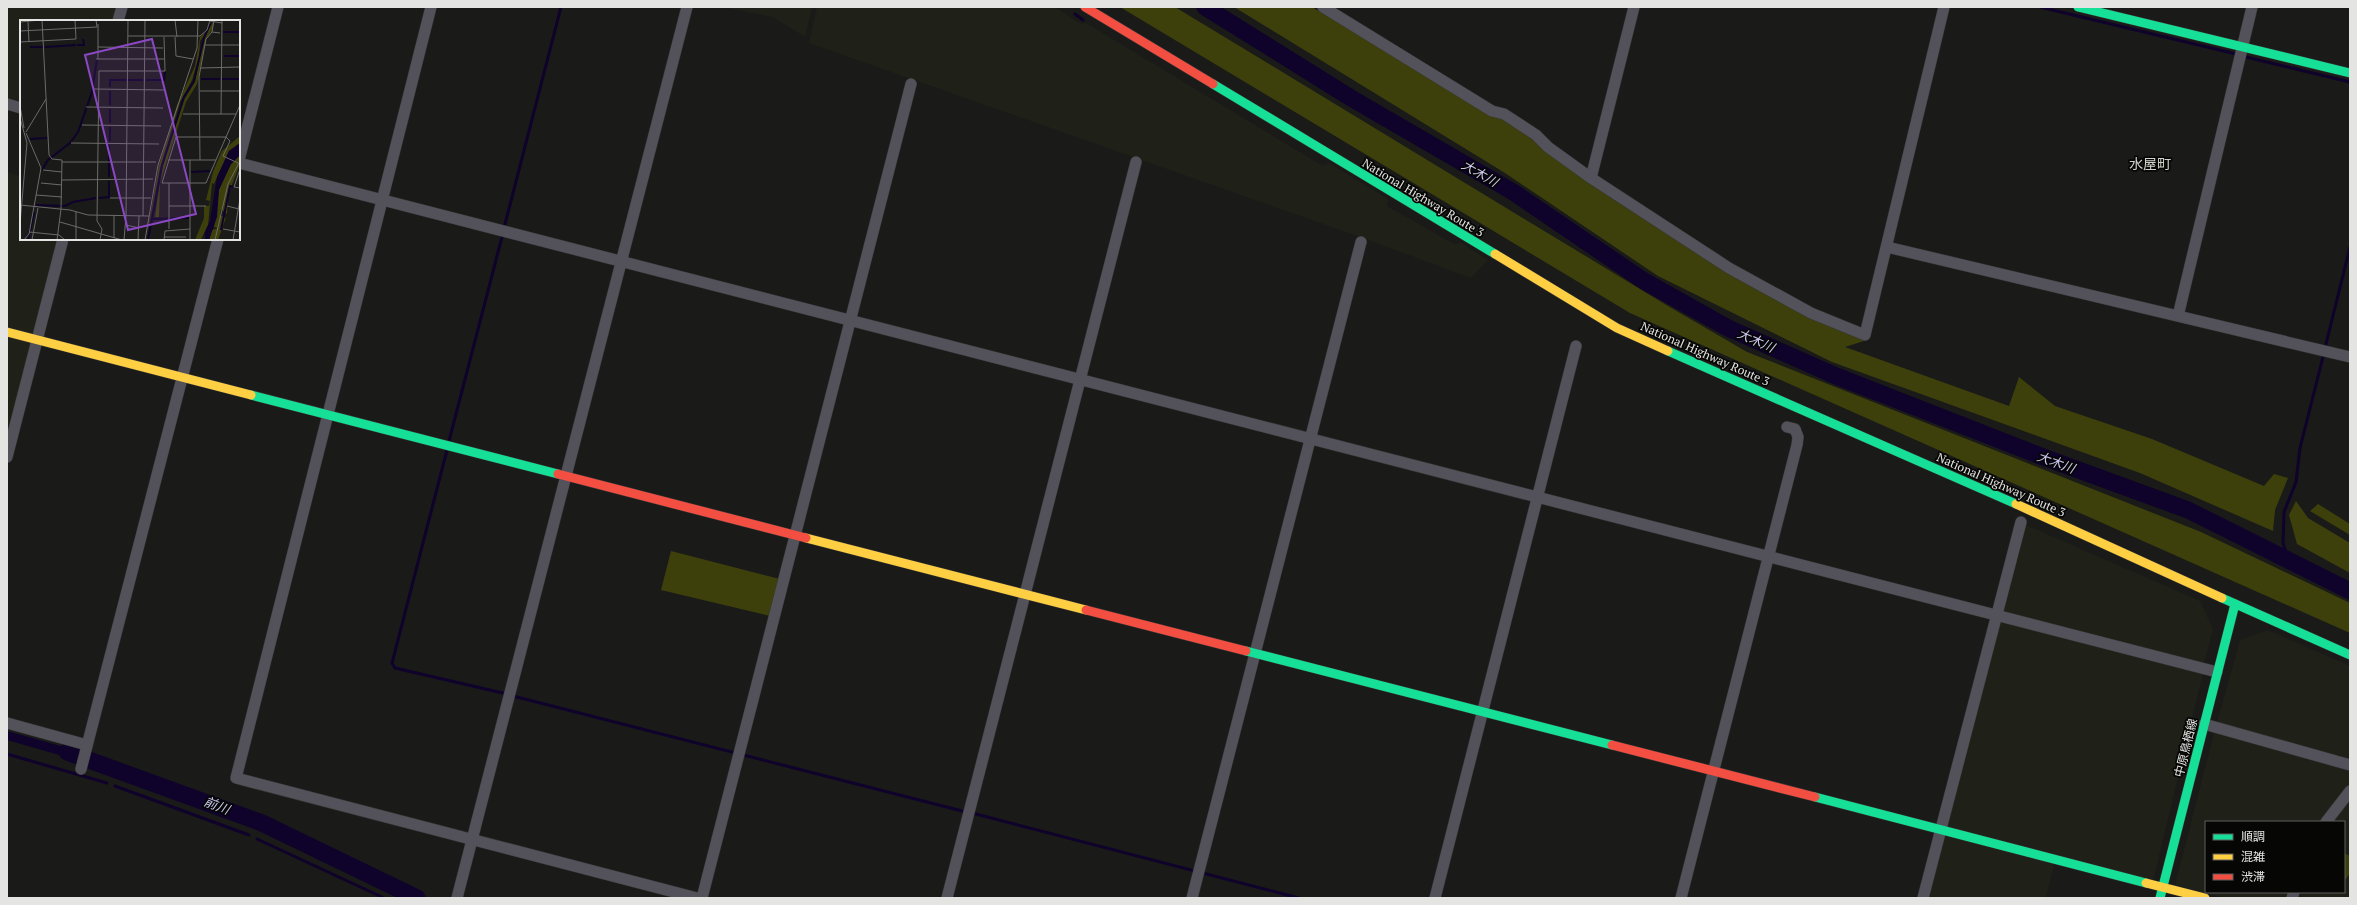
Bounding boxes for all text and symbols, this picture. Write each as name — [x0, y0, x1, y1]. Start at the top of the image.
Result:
inset map — [20, 20, 240, 240]
district label: 水屋町 — [2129, 154, 2171, 173]
street label: National Highway Route 3 — [1360, 155, 1487, 240]
water label: 大木川 — [1459, 155, 1503, 192]
street label: National Highway Route 3 — [1638, 318, 1772, 389]
water label: 大木川 — [1735, 324, 1779, 357]
water label: 大木川 — [2035, 447, 2079, 478]
street label: National Highway Route 3 — [1934, 449, 2068, 520]
street label: 中原鳥栖線 — [2171, 717, 2200, 779]
water label: 前川 — [202, 792, 234, 819]
legend — [2205, 821, 2345, 893]
text: 順調 — [2241, 829, 2265, 844]
text: 混雑 — [2241, 849, 2265, 864]
text: 渋滞 — [2241, 869, 2265, 884]

